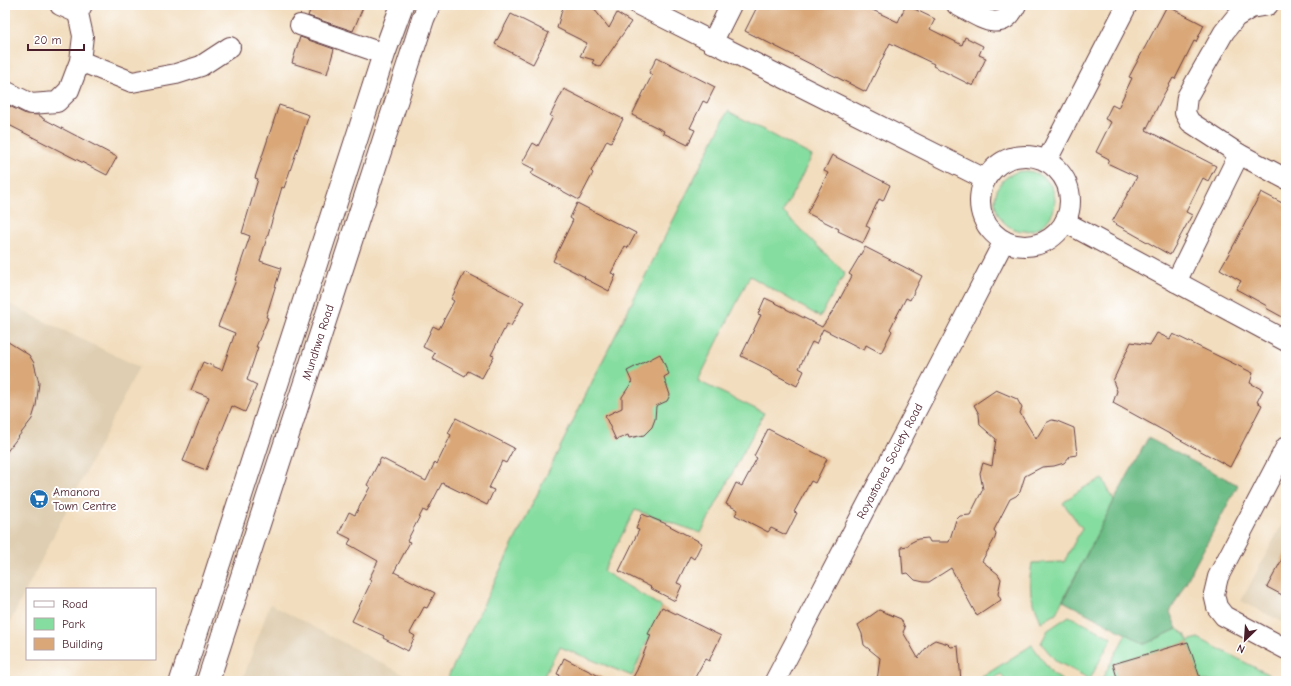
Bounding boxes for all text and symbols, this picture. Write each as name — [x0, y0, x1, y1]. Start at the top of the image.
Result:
scale bar — [28, 26, 84, 52]
text: 20 m — [34, 33, 62, 47]
street label: Mundhwa Road — [299, 303, 337, 382]
street label: Royastonea Society Road — [854, 401, 926, 521]
place label: Amanora Town Centre — [53, 485, 116, 513]
supermarket icon: Amanora Town Centre — [28, 488, 50, 510]
legend — [26, 588, 156, 660]
text: Road — [62, 597, 88, 611]
text: Park — [62, 617, 85, 631]
north arrow — [1225, 620, 1265, 660]
text: Building — [62, 637, 103, 651]
text: N — [1235, 641, 1247, 656]

